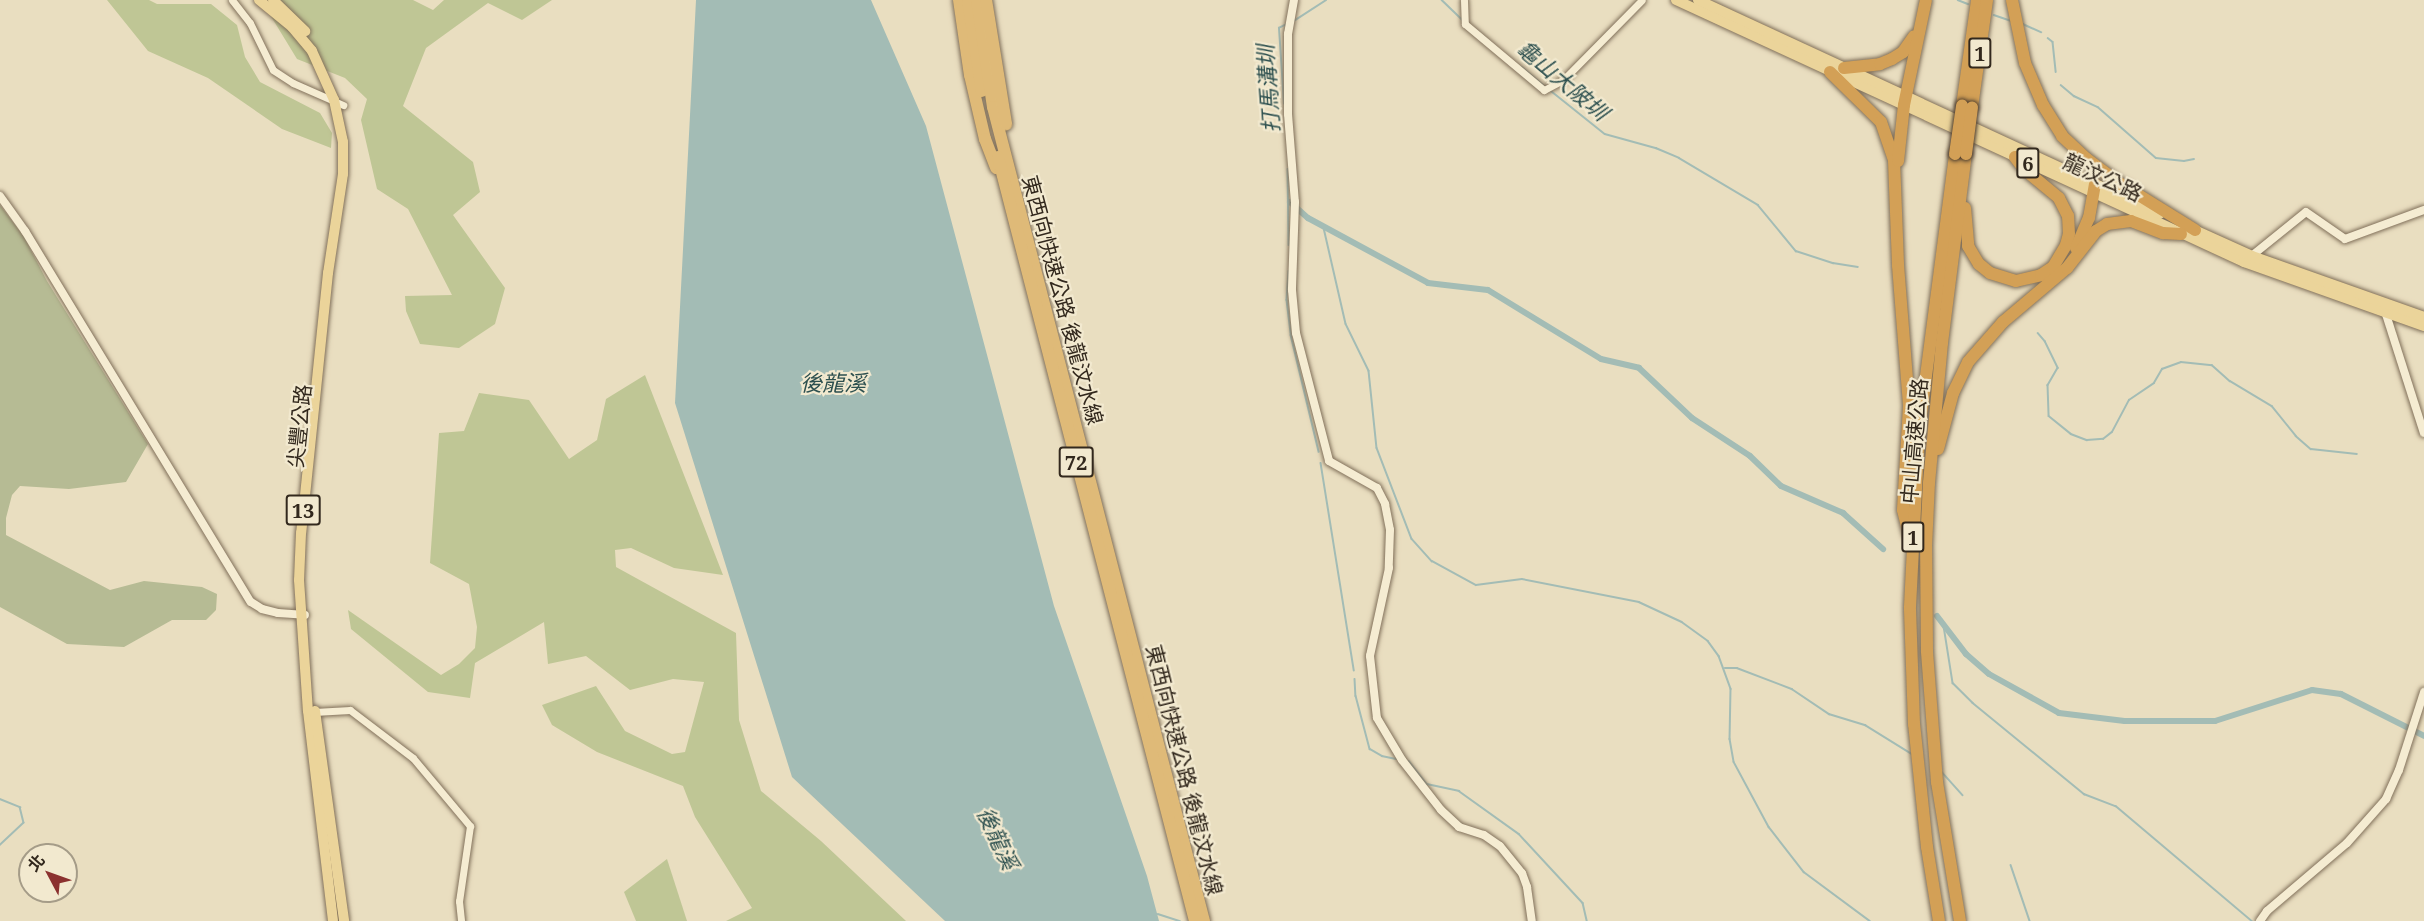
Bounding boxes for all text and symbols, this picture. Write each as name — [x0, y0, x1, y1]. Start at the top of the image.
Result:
water label: 龜山大陂圳 — [1512, 35, 1614, 125]
road number: 1 — [1968, 36, 1992, 70]
water label: 打馬溝圳 — [1252, 44, 1284, 134]
road number: 6 — [2016, 146, 2040, 180]
street label: 龍汶公路 — [2060, 148, 2146, 206]
street label: 東西向快速公路 後龍汶水線 — [1018, 172, 1108, 428]
water label: 後龍溪 — [800, 370, 866, 396]
street label: 中山高速公路 — [1896, 377, 1932, 505]
street label: 尖豐公路 — [282, 383, 316, 469]
road number: 72 — [1058, 445, 1094, 479]
road number: 13 — [285, 493, 321, 527]
road number: 1 — [1901, 520, 1925, 554]
street label: 東西向快速公路 後龍汶水線 — [1142, 642, 1228, 898]
water label: 後龍溪 — [972, 803, 1024, 873]
north arrow — [18, 843, 78, 903]
text: 北 — [22, 849, 49, 876]

